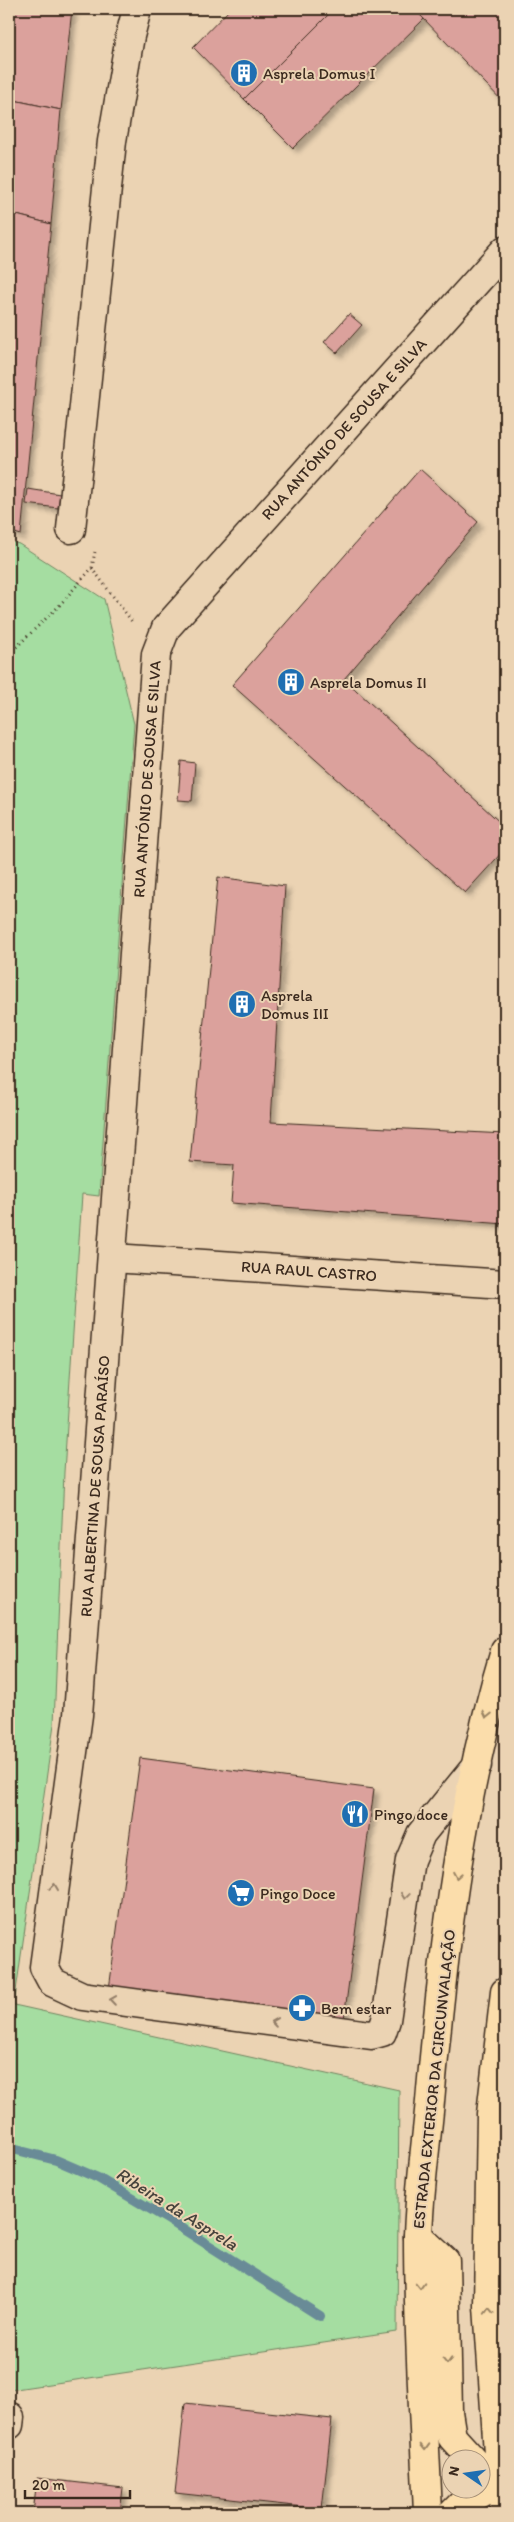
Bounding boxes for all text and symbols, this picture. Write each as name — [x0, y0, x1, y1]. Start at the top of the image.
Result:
building icon: Asprela Domus I — [229, 58, 259, 88]
place label: Asprela Domus I — [263, 64, 375, 83]
street label: RUA ANTÓNIO DE SOUSA E SILVA — [257, 334, 431, 524]
street label: RUA ANTÓNIO DE SOUSA E SILVA — [129, 660, 165, 898]
building icon: Asprela Domus II — [276, 667, 306, 697]
place label: Asprela Domus II — [310, 673, 427, 692]
place label: Asprela Domus III — [261, 986, 329, 1023]
building icon: Asprela Domus III — [227, 989, 257, 1019]
street label: RUA RAUL CASTRO — [240, 1257, 378, 1285]
street label: RUA ALBERTINA DE SOUSA PARAÍSO — [76, 1355, 114, 1617]
one-way arrow — [482, 1710, 493, 1719]
restaurant icon: Pingo doce — [340, 1799, 370, 1829]
place label: Pingo doce — [374, 1805, 448, 1824]
one-way arrow — [452, 1870, 462, 1879]
supermarket icon: Pingo Doce — [226, 1878, 256, 1908]
one-way arrow — [48, 1883, 59, 1891]
place label: Pingo Doce — [260, 1884, 336, 1903]
one-way arrow — [400, 1892, 410, 1901]
street label: ESTRADA EXTERIOR DA CIRCUNVALAÇÃO — [409, 1928, 459, 2230]
pharmacy icon: Bem estar — [287, 1993, 317, 2023]
one-way arrow — [109, 1995, 117, 2006]
place label: Bem estar — [321, 1999, 392, 2018]
one-way arrow — [270, 2017, 278, 2028]
water label: Ribeira da Asprela — [112, 2163, 243, 2256]
one-way arrow — [415, 2282, 425, 2289]
one-way arrow — [483, 2306, 494, 2314]
one-way arrow — [442, 2357, 452, 2365]
one-way arrow — [420, 2444, 430, 2452]
north arrow — [442, 2450, 492, 2500]
text: N — [444, 2465, 463, 2478]
scale bar — [25, 2467, 130, 2499]
text: 20 m — [32, 2476, 66, 2494]

